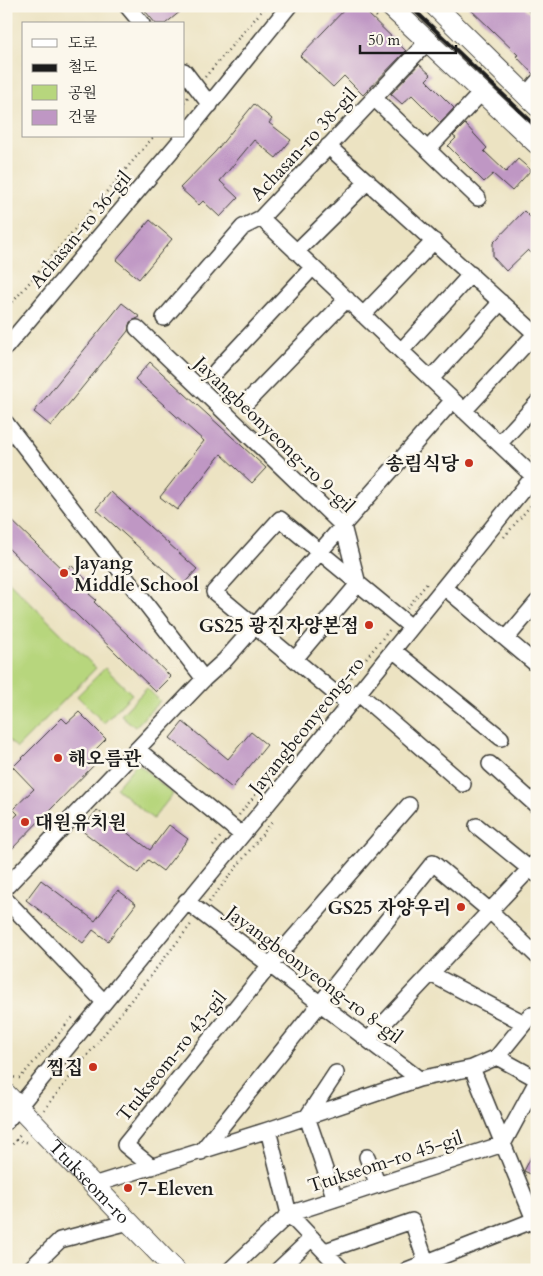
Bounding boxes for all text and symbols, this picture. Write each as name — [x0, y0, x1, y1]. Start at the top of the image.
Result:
legend — [22, 22, 185, 138]
scale bar — [360, 22, 457, 54]
text: 50 m — [368, 30, 400, 50]
text: 도로 — [68, 33, 97, 53]
text: 철도 — [68, 57, 97, 77]
street label: Achasan-ro 38-gil — [245, 82, 363, 207]
text: 공원 — [68, 83, 97, 103]
text: 건물 — [68, 107, 97, 127]
street label: Achasan-ro 36-gil — [24, 165, 138, 294]
street label: Jayangbeonyeong-ro 9-gil — [186, 349, 361, 519]
place label: 송림식당 — [386, 451, 460, 477]
marker: 송림식당 — [463, 457, 475, 469]
place label: Jayang Middle School — [71, 550, 199, 598]
marker: Jayang Middle School — [58, 567, 70, 579]
place label: GS25 광진자양본점 — [199, 613, 359, 639]
marker: GS25 광진자양본점 — [363, 619, 375, 631]
street label: Jayangbeonyeong-ro — [241, 651, 370, 802]
place label: 해오름관 — [68, 746, 142, 772]
marker: 해오름관 — [52, 752, 64, 764]
place label: 대원유치원 — [35, 810, 127, 836]
marker: 대원유치원 — [19, 816, 31, 828]
place label: GS25 자양우리 — [327, 895, 451, 921]
street label: Jayangbeonyeong-ro 8-gil — [219, 898, 408, 1050]
marker: GS25 자양우리 — [455, 901, 467, 913]
street label: Ttukseom-ro 43-gil — [111, 986, 233, 1128]
place label: 찜집 — [46, 1055, 83, 1081]
marker: 찜집 — [87, 1061, 99, 1073]
street label: Ttukseom-ro 45-gil — [305, 1125, 466, 1199]
street label: Ttukseom-ro — [42, 1134, 136, 1230]
place label: 7-Eleven — [138, 1176, 214, 1202]
marker: 7-Eleven — [122, 1182, 134, 1194]

